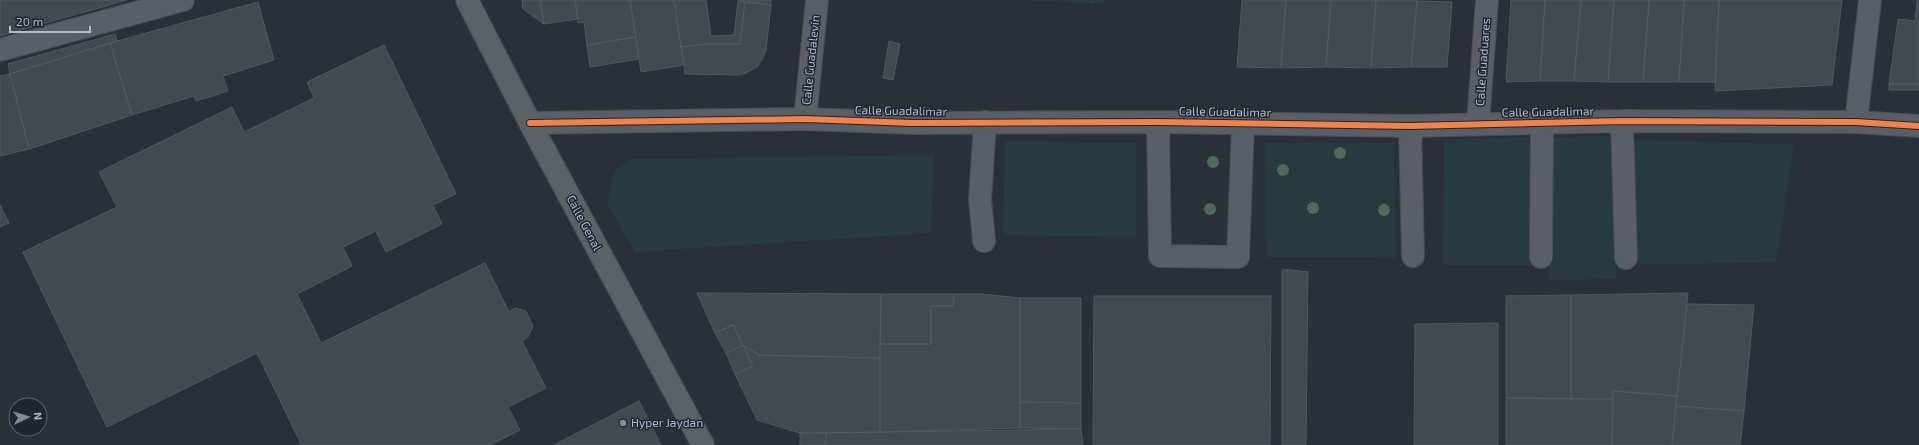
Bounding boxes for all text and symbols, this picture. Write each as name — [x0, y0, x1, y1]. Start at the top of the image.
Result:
scale bar — [10, 8, 90, 34]
text: 20 m — [16, 14, 43, 28]
street label: Calle Guadalevín — [798, 14, 822, 106]
street label: Calle Guaduares — [1472, 17, 1492, 106]
street label: Calle Guadalimar — [855, 102, 948, 118]
street label: Calle Guadalimar — [1179, 103, 1272, 119]
street label: Calle Guadalimar — [1502, 103, 1595, 119]
street label: Calle Genal — [564, 192, 606, 253]
north arrow — [8, 397, 48, 437]
text: N — [32, 412, 45, 421]
place label: Hyper Jaydan — [631, 415, 703, 429]
marker: Hyper Jaydan — [618, 418, 628, 428]

